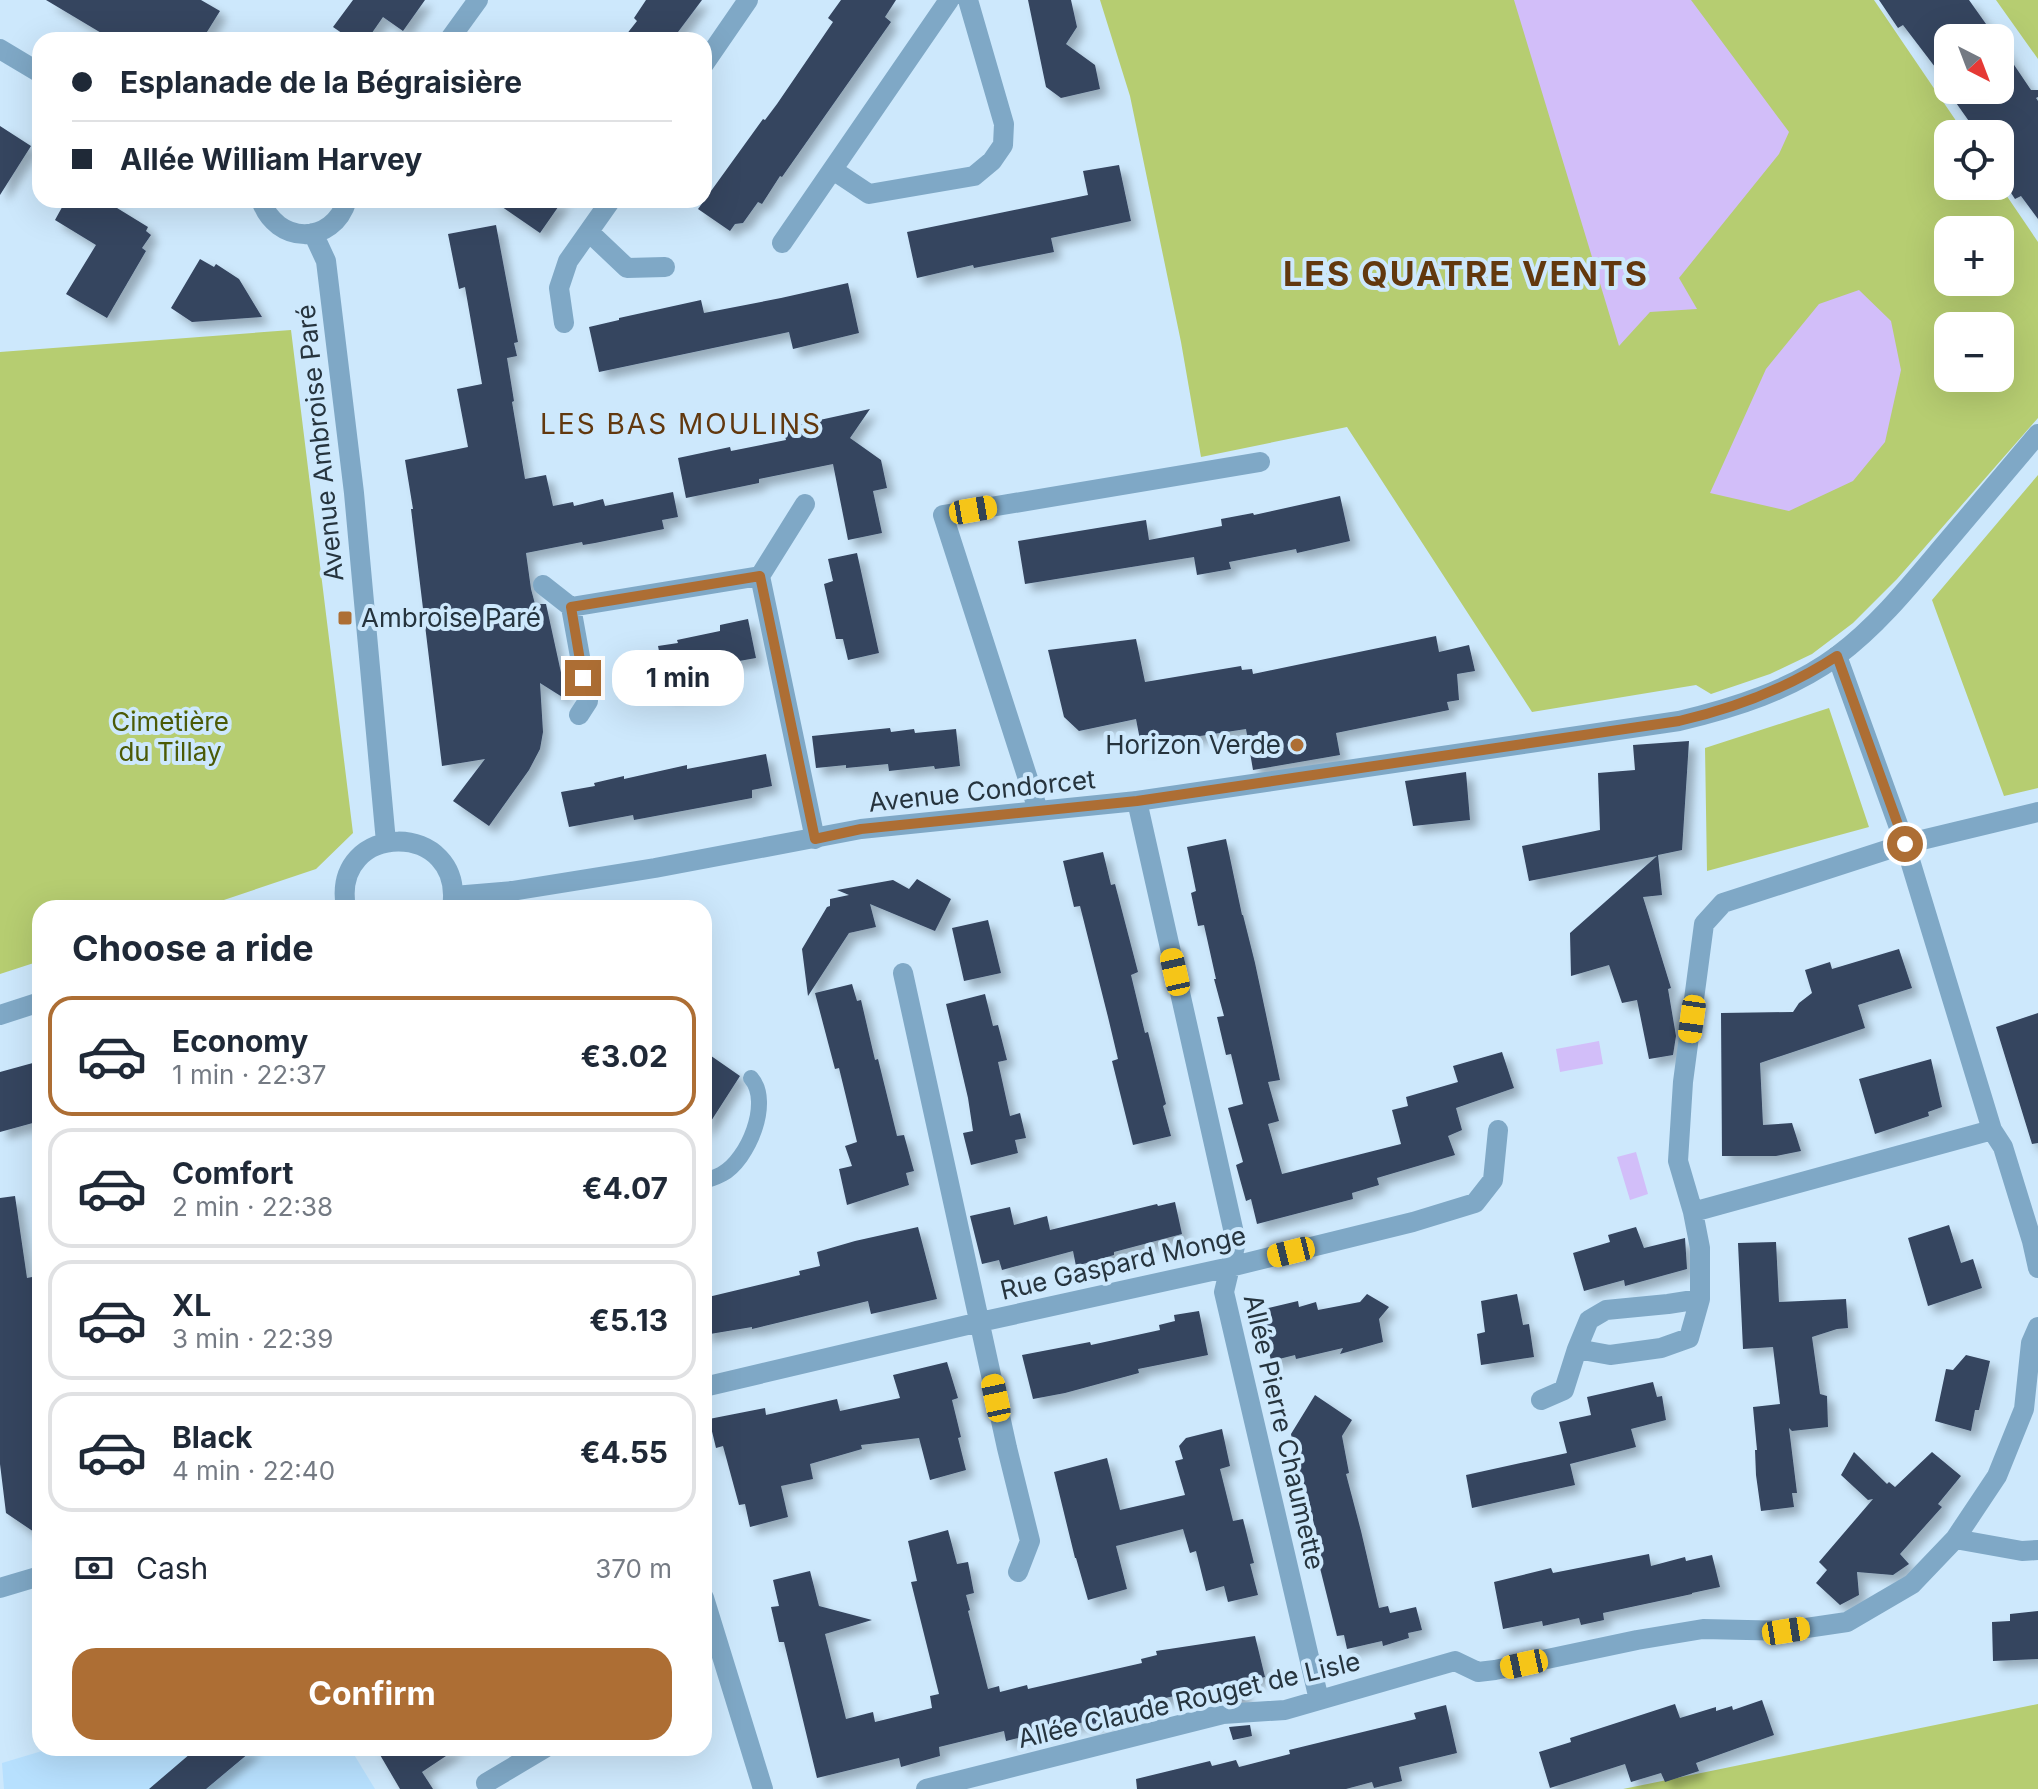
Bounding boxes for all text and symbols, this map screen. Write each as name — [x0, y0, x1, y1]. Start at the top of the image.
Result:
north arrow — [1934, 24, 2014, 104]
map controls — [1934, 24, 2014, 392]
text: Esplanade de la Bégraisière — [120, 64, 522, 100]
button: locate — [1934, 120, 2014, 200]
text: Allée William Harvey — [120, 141, 422, 177]
button: + — [1934, 216, 2014, 296]
district label: LES QUATRE VENTS — [1283, 253, 1649, 294]
street label: Avenue Ambroise Paré — [290, 303, 349, 583]
button: − — [1934, 312, 2014, 392]
district label: LES BAS MOULINS — [540, 407, 822, 441]
car — [947, 494, 999, 526]
place label: Ambroise Paré — [361, 602, 541, 633]
marker: Ambroise Paré — [336, 609, 354, 627]
callout: 1 min — [611, 650, 743, 706]
route end — [565, 660, 601, 696]
text: 1 min — [646, 662, 710, 693]
park label: Cimetière du Tillay — [111, 706, 229, 767]
place label: Horizon Verde — [1105, 729, 1281, 760]
marker: Horizon Verde — [1288, 736, 1306, 754]
street label: Avenue Condorcet — [867, 763, 1097, 818]
route start — [1887, 826, 1923, 862]
text: Choose a ride — [72, 926, 314, 970]
car — [1158, 946, 1192, 998]
car — [1677, 994, 1707, 1044]
icon: car — [76, 1020, 148, 1092]
text: Economy — [172, 1023, 308, 1059]
text: €3.02 — [580, 1038, 668, 1074]
text: 1 min · 22:37 — [172, 1059, 326, 1090]
icon: car — [76, 1152, 148, 1224]
text: Comfort — [172, 1155, 293, 1191]
text: €4.07 — [582, 1170, 668, 1206]
text: 2 min · 22:38 — [172, 1191, 333, 1222]
street label: Rue Gaspard Monge — [997, 1219, 1249, 1306]
car — [1265, 1235, 1317, 1269]
icon: car — [76, 1284, 148, 1356]
text: XL — [172, 1287, 211, 1323]
street label: Allée Pierre Chaumette — [1238, 1291, 1331, 1573]
text: €5.13 — [589, 1302, 668, 1338]
text: 3 min · 22:39 — [172, 1323, 333, 1354]
car — [979, 1372, 1013, 1424]
icon: car — [76, 1416, 148, 1488]
text: Black — [172, 1419, 252, 1455]
text: €4.55 — [580, 1434, 668, 1470]
text: 4 min · 22:40 — [172, 1455, 335, 1486]
icon: cash — [72, 1546, 116, 1590]
text: Cash — [136, 1550, 208, 1586]
text: 370 m — [595, 1553, 672, 1584]
car — [1760, 1615, 1812, 1647]
street label: Allée Claude Rouget de Lisle — [1015, 1645, 1363, 1754]
car — [1498, 1647, 1550, 1681]
button: Confirm — [72, 1648, 672, 1740]

